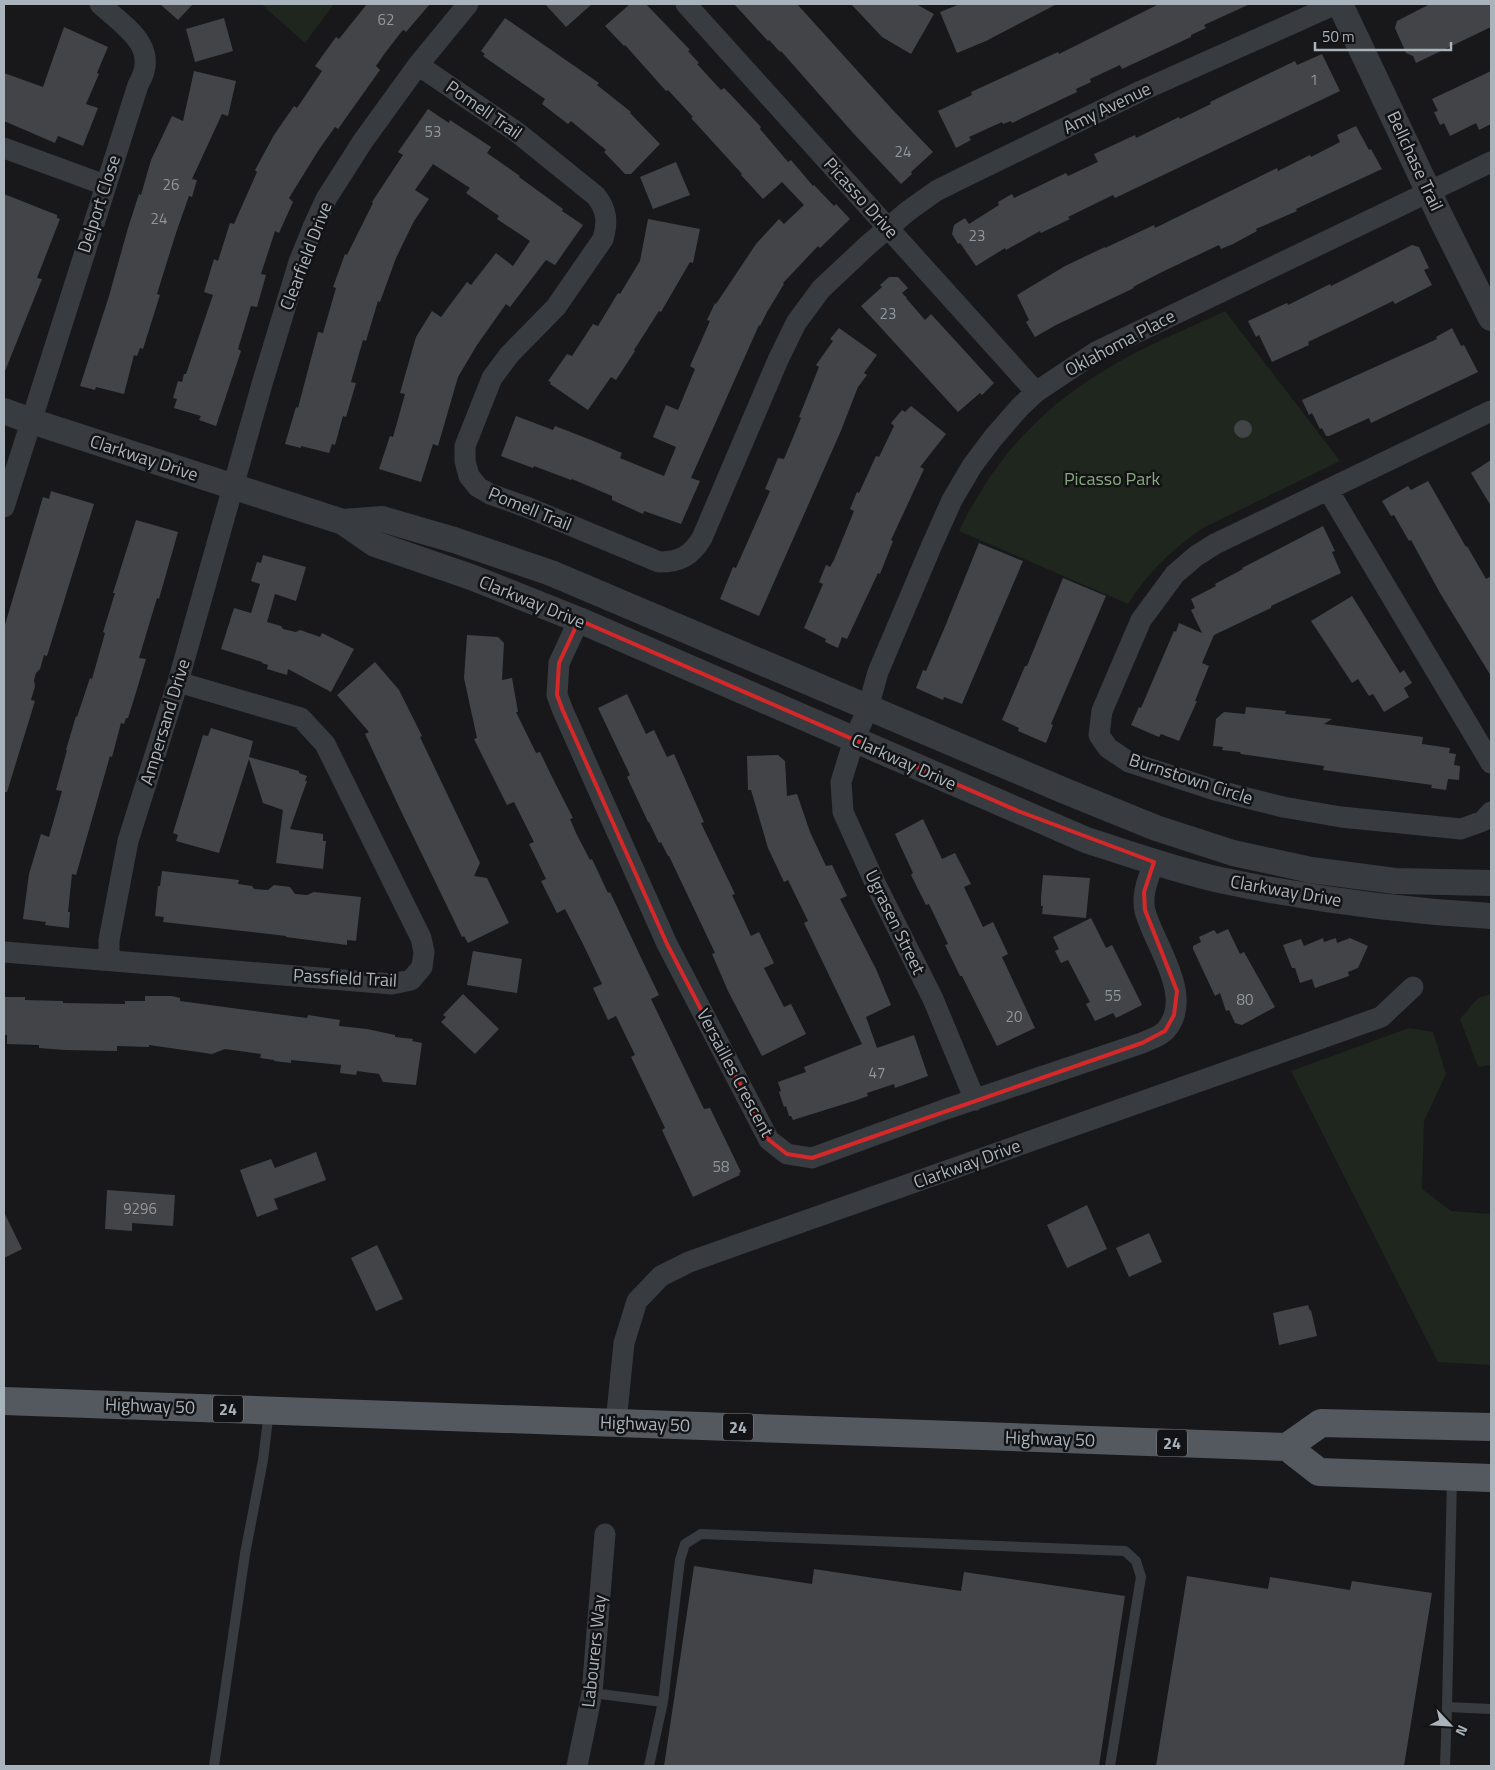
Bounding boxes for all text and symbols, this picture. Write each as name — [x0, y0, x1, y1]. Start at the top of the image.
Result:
house number: 62 — [378, 8, 394, 31]
scale bar — [1315, 20, 1451, 52]
text: 50 m — [1322, 25, 1355, 48]
house number: 1 — [1310, 68, 1318, 91]
street label: Pomell Trail — [441, 73, 528, 146]
street label: Amy Avenue — [1058, 75, 1155, 140]
street label: Bellchase Trail — [1380, 106, 1450, 215]
house number: 53 — [425, 120, 441, 143]
house number: 24 — [895, 140, 911, 163]
street label: Picasso Drive — [818, 151, 905, 244]
street label: Delport Close — [70, 152, 127, 256]
house number: 26 — [163, 173, 179, 196]
street label: Clearfield Drive — [272, 198, 339, 314]
house number: 24 — [151, 207, 167, 230]
house number: 23 — [969, 224, 985, 247]
house number: 23 — [880, 302, 896, 325]
street label: Oklahoma Place — [1060, 302, 1180, 383]
street label: Clarkway Drive — [87, 427, 202, 488]
park label: Picasso Park — [1064, 465, 1160, 492]
street label: Pomell Trail — [484, 480, 576, 537]
street label: Clarkway Drive — [475, 568, 589, 635]
street label: Ampersand Drive — [133, 656, 197, 788]
street label: Clarkway Drive — [847, 726, 961, 797]
street label: Burnstown Circle — [1126, 746, 1257, 811]
street label: Ugrasen Street — [858, 865, 933, 979]
street label: Clarkway Drive — [1228, 867, 1344, 914]
street label: Passfield Trail — [292, 961, 398, 994]
house number: 55 — [1105, 984, 1121, 1007]
house number: 80 — [1237, 988, 1253, 1011]
street label: Versailles Crescent — [690, 1004, 781, 1143]
house number: 20 — [1006, 1005, 1022, 1028]
house number: 47 — [869, 1061, 885, 1084]
street label: Clarkway Drive — [909, 1132, 1024, 1195]
house number: 58 — [713, 1155, 729, 1178]
house number: 9296 — [123, 1197, 157, 1220]
street label: Highway 50 — [104, 1390, 196, 1421]
road number: 24 — [213, 1396, 243, 1422]
street label: Highway 50 — [599, 1408, 691, 1439]
road number: 24 — [723, 1414, 753, 1440]
street label: Highway 50 — [1004, 1423, 1096, 1454]
road number: 24 — [1157, 1430, 1187, 1456]
street label: Labourers Way — [574, 1593, 613, 1709]
north arrow — [1425, 1700, 1475, 1750]
text: N — [1451, 1722, 1474, 1740]

